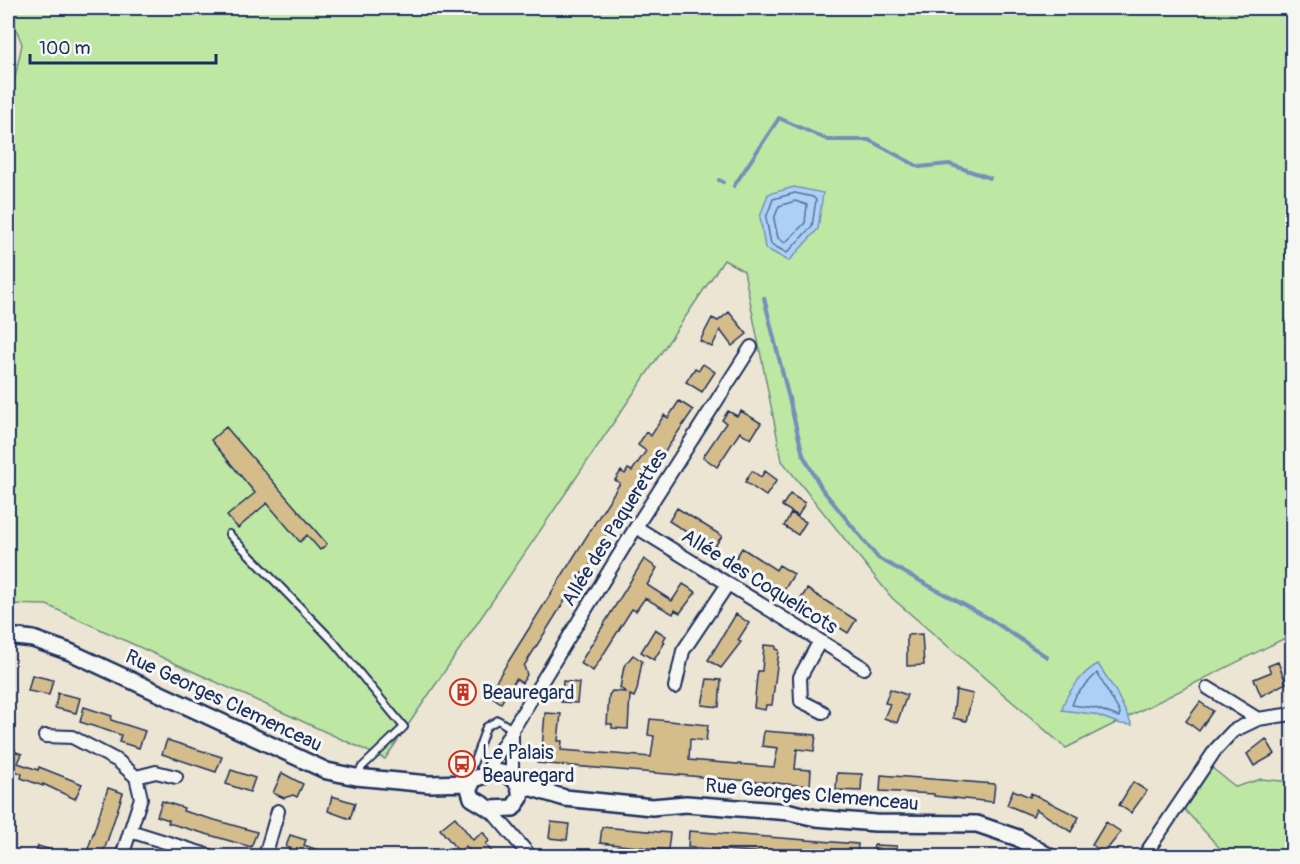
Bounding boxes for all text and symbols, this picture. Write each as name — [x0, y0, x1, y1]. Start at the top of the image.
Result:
scale bar — [30, 27, 216, 65]
text: 100 m — [39, 37, 91, 60]
street label: Allée des Paquerettes — [556, 444, 673, 611]
street label: Allée des Coquelicots — [677, 523, 842, 639]
street label: Rue Georges Clemenceau — [121, 644, 326, 757]
building icon: Beauregard — [448, 677, 478, 707]
place label: Beauregard — [482, 680, 575, 705]
place label: Le Palais Beauregard — [482, 740, 575, 788]
bus stop icon: Le Palais Beauregard — [447, 749, 477, 779]
street label: Rue Georges Clemenceau — [704, 773, 920, 816]

